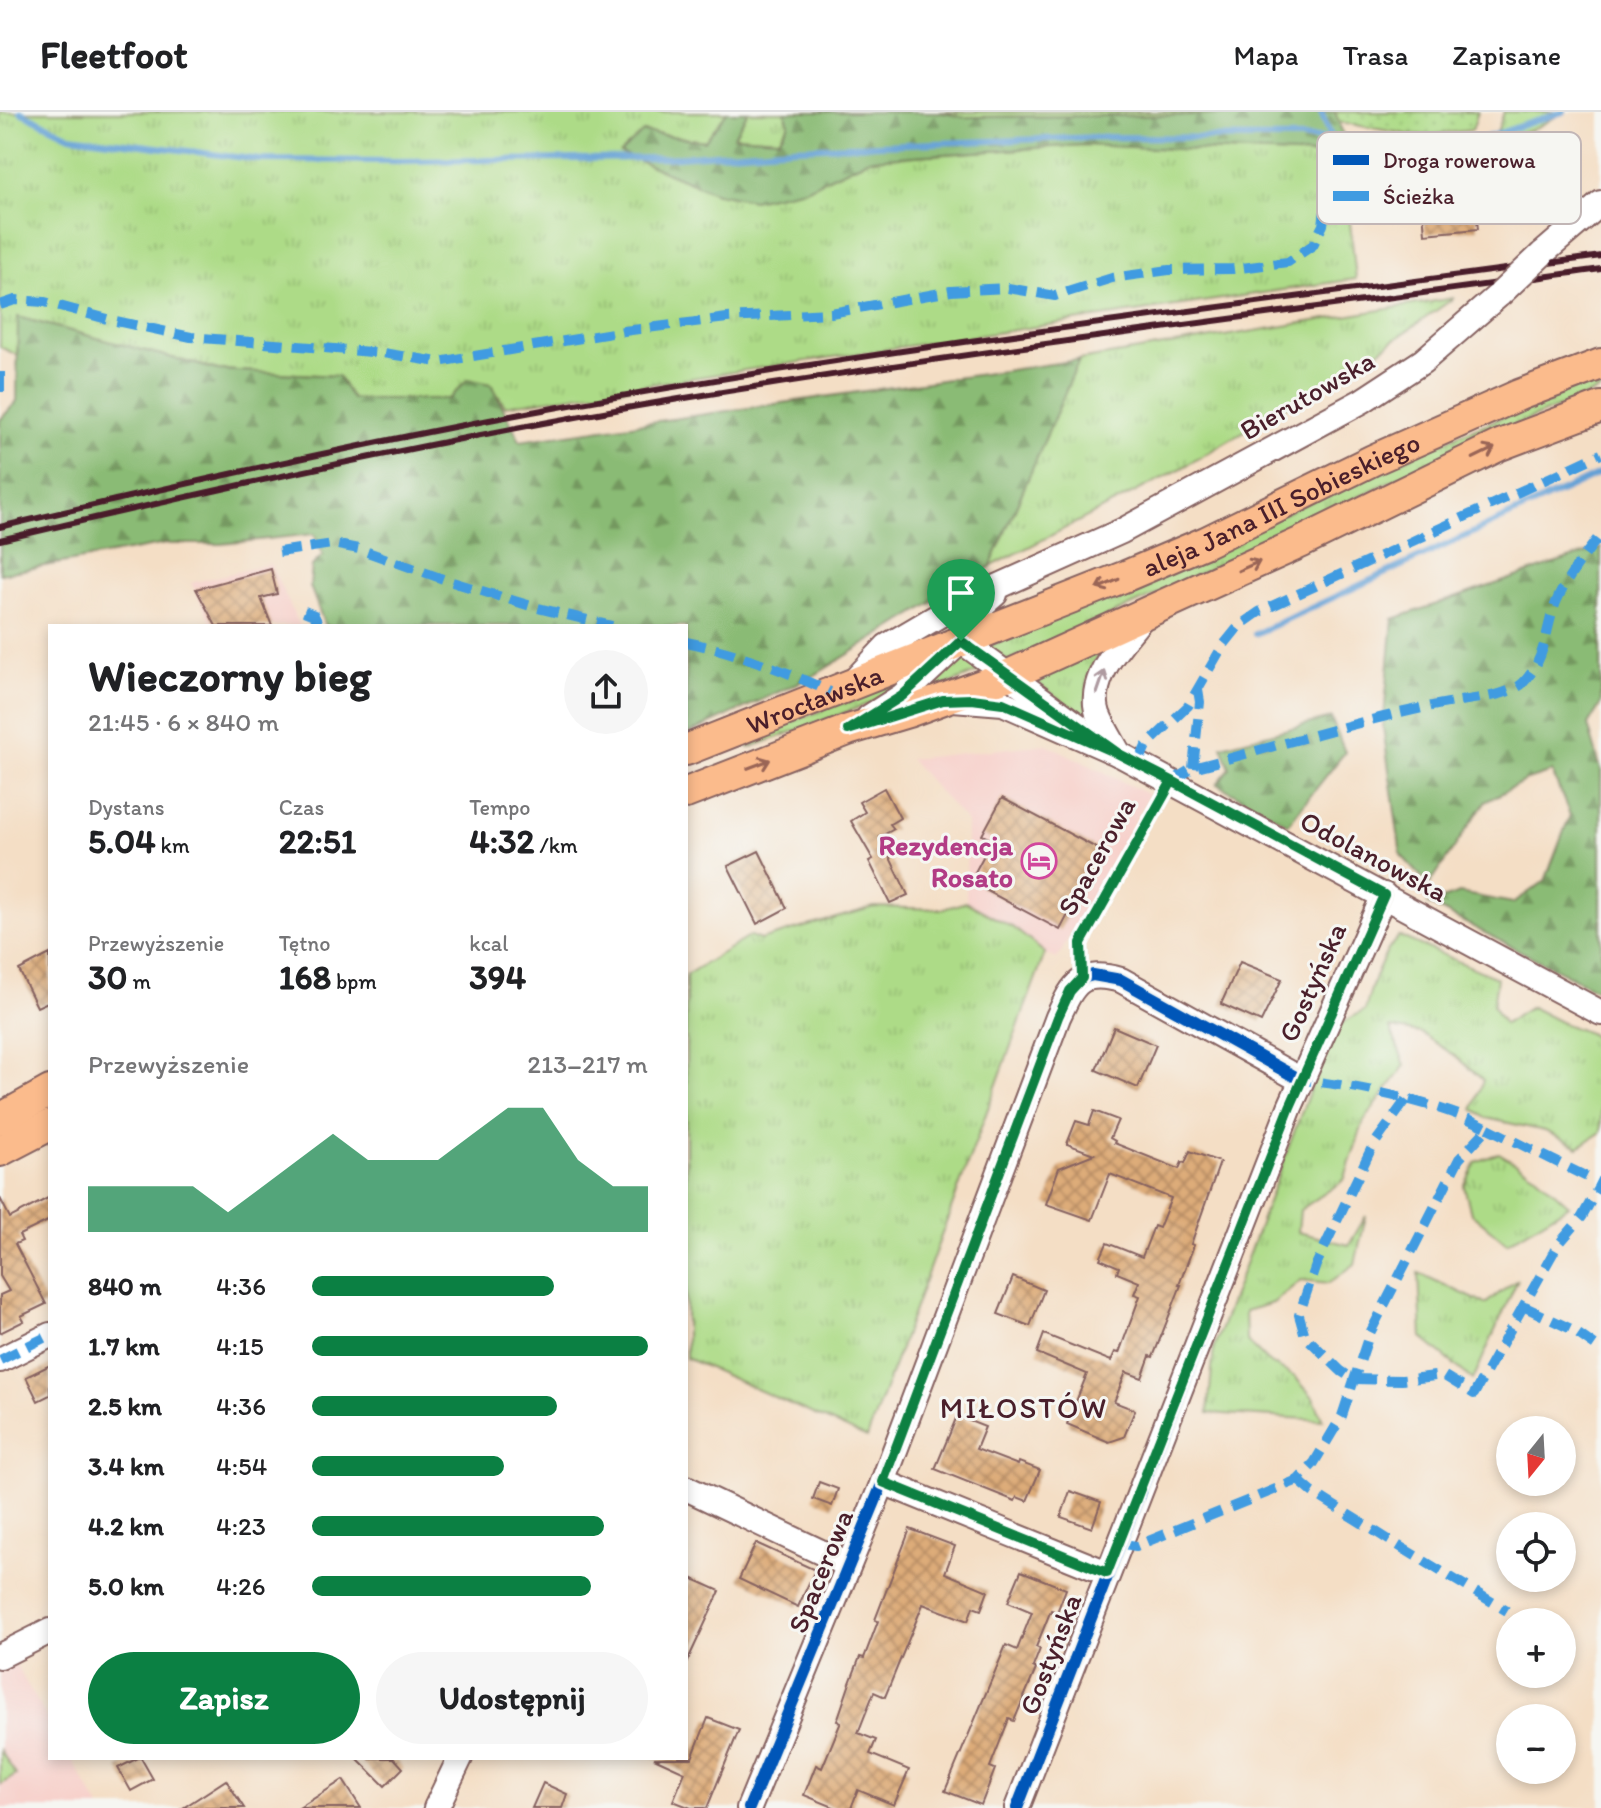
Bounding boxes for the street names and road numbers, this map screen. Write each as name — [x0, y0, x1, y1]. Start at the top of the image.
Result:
street label: Bierutowska — [1234, 343, 1380, 447]
street label: aleja Jana III Sobieskiego — [1137, 424, 1425, 584]
street label: Wrocławska — [741, 657, 888, 742]
street label: Spacerowa — [1050, 791, 1143, 921]
street label: Odolanowska — [1294, 803, 1454, 909]
street label: Gostyńska — [1271, 917, 1354, 1047]
street label: Spacerowa — [780, 1504, 860, 1638]
street label: Gostyńska — [1011, 1588, 1089, 1719]

